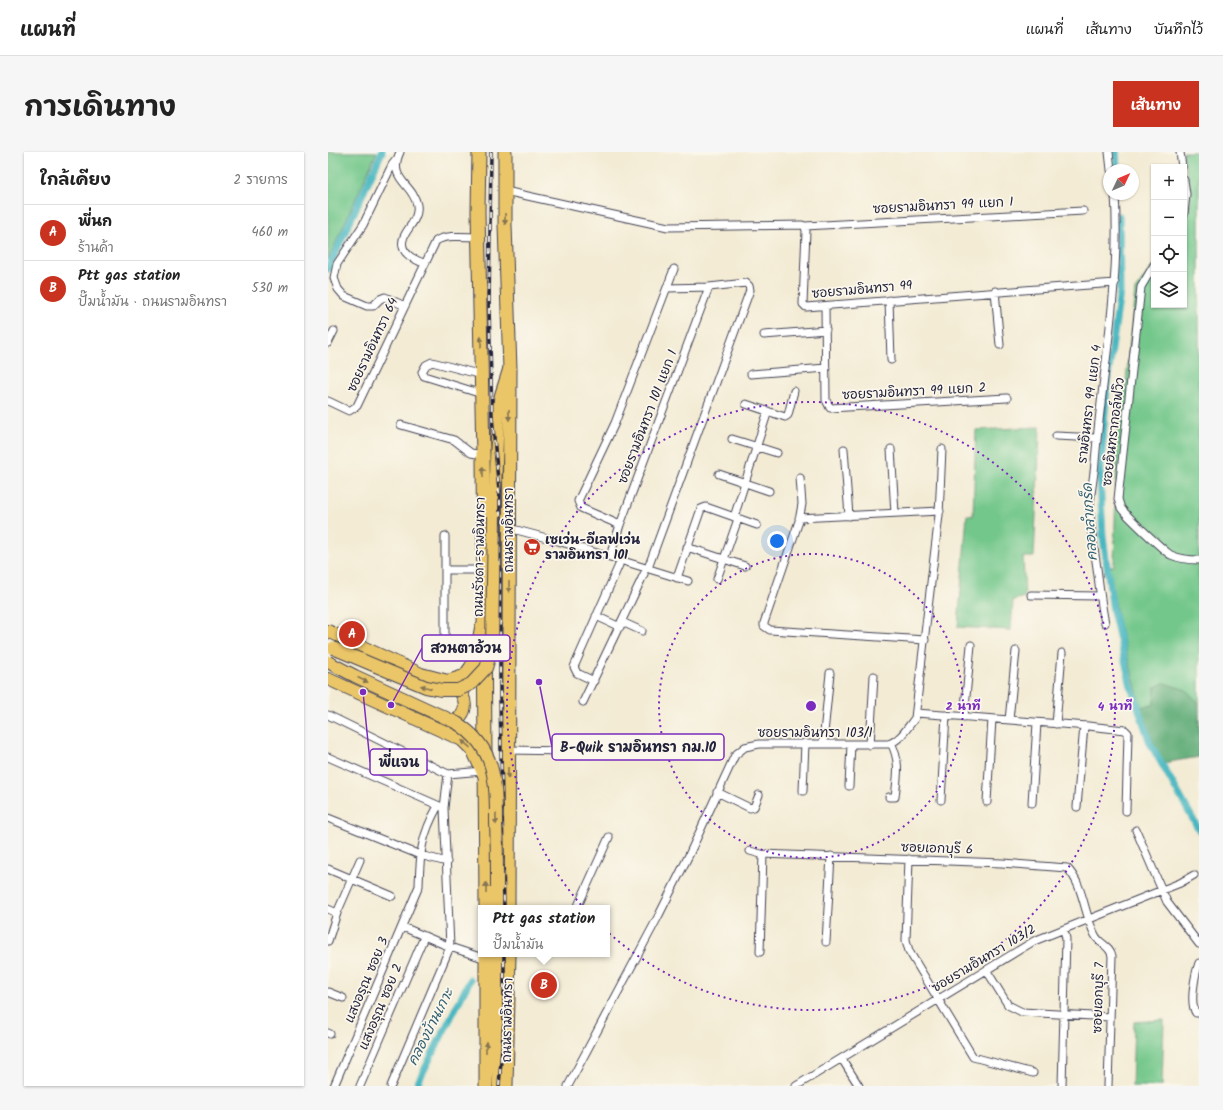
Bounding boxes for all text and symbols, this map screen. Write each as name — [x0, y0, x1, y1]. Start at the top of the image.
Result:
text: แผนที่ — [20, 16, 76, 46]
text: แผนที่ — [1026, 19, 1063, 41]
text: เส้นทาง — [1085, 19, 1132, 41]
text: บันทึกไว้ — [1154, 19, 1203, 41]
button: เส้นทาง — [1113, 81, 1199, 127]
text: การเดินทาง — [24, 86, 176, 131]
north arrow — [1103, 164, 1139, 200]
map controls — [1151, 164, 1187, 308]
button: + — [1151, 164, 1187, 200]
text: ใกล้เคียง — [40, 167, 111, 194]
text: 2 รายการ — [234, 170, 288, 191]
street label: ซอยรามอินทรา 99 แยก 1 — [872, 192, 1014, 220]
button: − — [1151, 200, 1187, 236]
text: พี่นก — [78, 210, 112, 234]
one-way arrow — [502, 213, 508, 226]
text: A — [49, 222, 57, 243]
text: 460 m — [252, 222, 288, 243]
button: locate — [1151, 236, 1187, 272]
text: ร้านค้า — [78, 238, 114, 259]
text: Ptt gas station — [78, 264, 180, 288]
button: layers — [1151, 272, 1187, 308]
street label: ซอยรามอินทรา 99 — [811, 275, 914, 305]
text: B — [49, 278, 57, 299]
text: 530 m — [252, 278, 288, 299]
text: ปั๊มน้ำมัน · ถนนรามอินทรา — [78, 292, 227, 313]
street label: ซอยรามอินทรา 64 — [342, 294, 404, 396]
one-way arrow — [478, 335, 484, 348]
street label: รามอินทรา 99 แยก 4 — [1072, 343, 1108, 465]
street label: ซอยรามอินทรา 101 แยก 1 — [613, 347, 683, 487]
street label: ซอยอินทรากอล์ฟวิว — [1097, 376, 1131, 488]
street label: ซอยรามอินทรา 99 แยก 2 — [841, 378, 987, 406]
one-way arrow — [506, 409, 512, 422]
one-way arrow — [480, 465, 486, 478]
water label: คลองลำเกร็ด — [1076, 481, 1104, 562]
street label: ถนนรามอินทรา — [499, 488, 520, 572]
street label: ถนนรัชดา-รามอินทรา — [468, 497, 492, 617]
place label: เซเว่น-อีเลฟเว่น รามอินทรา 101 — [545, 530, 641, 566]
your location — [767, 531, 787, 551]
supermarket icon: เซเว่น-อีเลฟเว่น รามอินทรา 101 — [522, 537, 542, 557]
one-way arrow — [506, 581, 512, 594]
pin: A — [339, 619, 365, 649]
callout: สวนตาอ้วน — [422, 635, 510, 661]
text: สวนตาอ้วน — [430, 638, 502, 660]
one-way arrow — [357, 677, 368, 683]
one-way arrow — [420, 684, 432, 690]
text: 2 นาที — [946, 697, 981, 716]
text: 4 นาที — [1098, 697, 1132, 716]
centre of rings — [804, 699, 818, 713]
street label: ซอยรามอินทรา 103/1 — [757, 723, 873, 744]
callout: B-Quik รามอินทรา กม.10 — [552, 734, 724, 760]
text: B-Quik รามอินทรา กม.10 — [560, 737, 717, 759]
one-way arrow — [461, 740, 470, 749]
text: พี่แจน — [378, 748, 420, 774]
callout: พี่แจน — [370, 749, 427, 775]
one-way arrow — [505, 767, 511, 780]
one-way arrow — [493, 813, 500, 825]
street label: ซอยเอกบุรี 6 — [901, 837, 973, 861]
one-way arrow — [483, 881, 489, 894]
popup — [478, 905, 610, 957]
text: Ptt gas station — [493, 907, 595, 931]
street label: ซอยรามอินทรา 103/2 — [928, 919, 1040, 999]
street label: แสงอรุณ ซอย 3 — [339, 934, 395, 1026]
text: ปั๊มน้ำมัน — [493, 935, 543, 956]
street label: แสงอรุณ ซอย 2 — [353, 961, 409, 1053]
street label: ซอยเอกบุรี 7 — [1087, 961, 1111, 1034]
pin: B — [531, 970, 557, 1000]
street label: ถนนรามอินทรา — [497, 977, 519, 1063]
water label: คลองบ้านเกาะ — [402, 983, 461, 1069]
one-way arrow — [483, 1040, 489, 1053]

